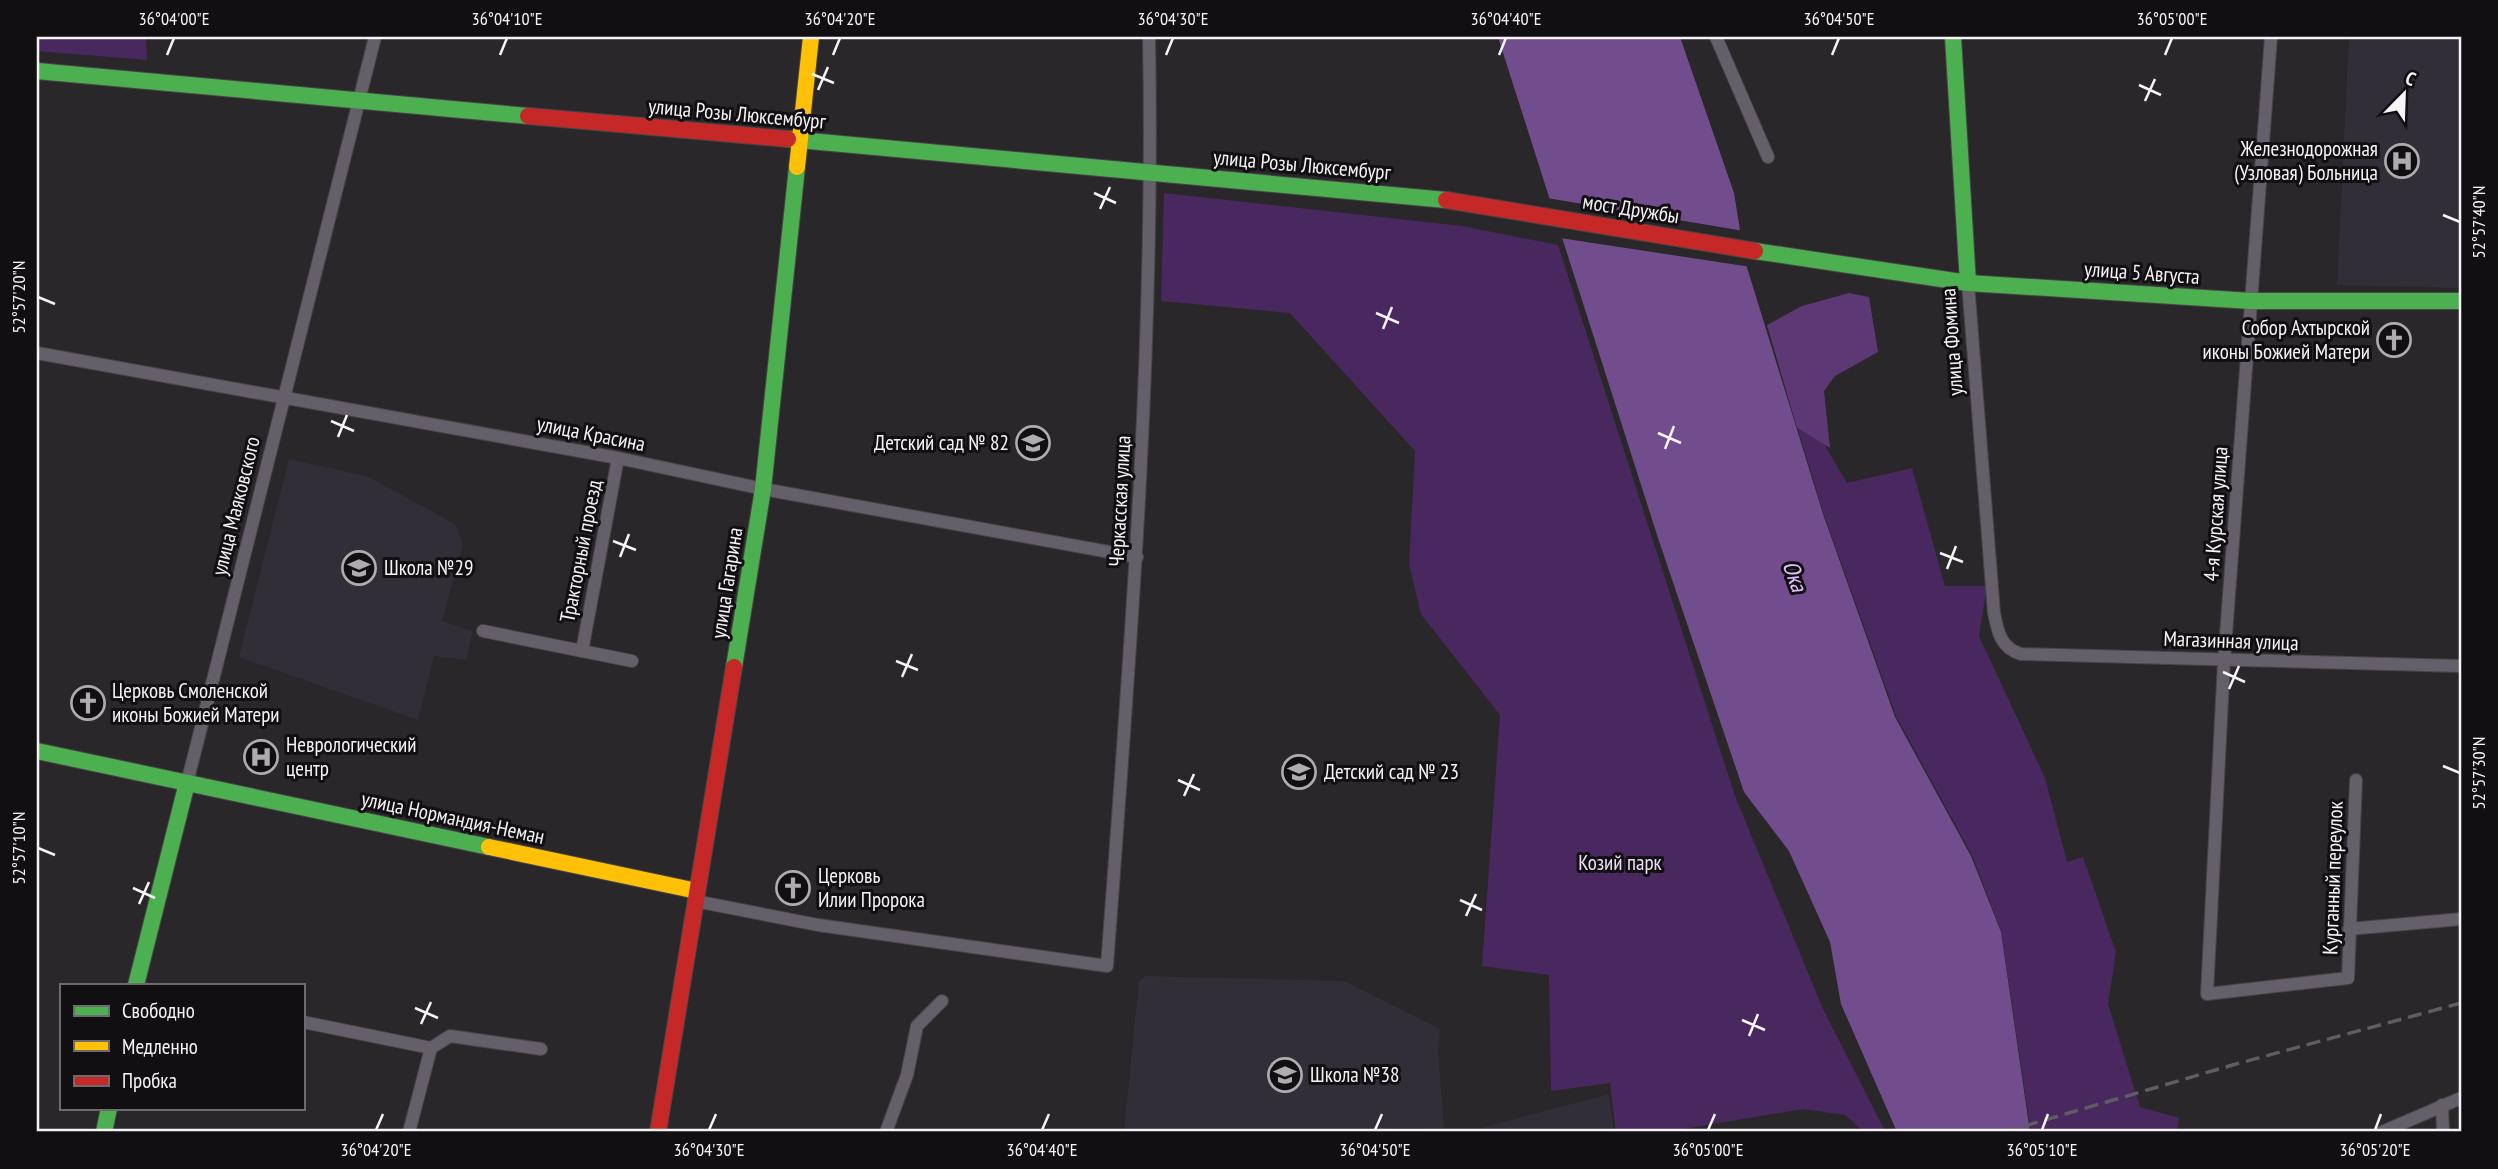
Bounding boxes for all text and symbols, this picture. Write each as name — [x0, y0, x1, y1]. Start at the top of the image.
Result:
text: 36°04'00"E — [139, 7, 209, 30]
text: 36°04'10"E — [472, 7, 542, 30]
text: 36°04'20"E — [805, 7, 875, 30]
text: 36°04'30"E — [1138, 7, 1208, 30]
text: 36°04'40"E — [1471, 7, 1541, 30]
text: 36°04'50"E — [1804, 7, 1874, 30]
text: 36°05'00"E — [2137, 7, 2207, 30]
north arrow — [2368, 60, 2438, 130]
text: С — [2402, 66, 2420, 91]
street label: улица Розы Люксембург — [647, 92, 828, 135]
place label: Железнодорожная (Узловая) Больница — [2234, 135, 2378, 186]
hospital icon: Железнодорожная (Узловая) Больница — [2383, 142, 2421, 180]
street label: улица Розы Люксембург — [1212, 143, 1393, 186]
text: 52°57'40"N — [2467, 186, 2490, 258]
street label: мост Дружбы — [1581, 188, 1681, 229]
street label: улица 5 Августа — [2083, 255, 2201, 290]
text: 52°57'20"N — [7, 261, 30, 333]
street label: улица Фомина — [1934, 287, 1969, 397]
place label: Собор Ахтырской иконы Божией Матери — [2202, 314, 2370, 365]
church icon: Собор Ахтырской иконы Божией Матери — [2375, 321, 2413, 359]
street label: улица Красина — [535, 410, 647, 457]
school or university icon: Детский сад № 82 — [1014, 424, 1052, 462]
place label: Детский сад № 82 — [874, 429, 1009, 456]
street label: улица Маяковского — [205, 433, 266, 578]
street label: Черкасская улица — [1103, 435, 1136, 567]
street label: 4-я Курская улица — [2197, 446, 2234, 582]
street label: Тракторный проезд — [553, 477, 608, 624]
street label: улица Гагарина — [704, 525, 749, 640]
school or university icon: Школа №29 — [340, 549, 378, 587]
place label: Школа №29 — [384, 554, 473, 581]
water label: Ока — [1777, 556, 1815, 597]
street label: Магазинная улица — [2163, 625, 2299, 656]
place label: Церковь Смоленской иконы Божией Матери — [112, 677, 280, 728]
church icon: Церковь Смоленской иконы Божией Матери — [69, 684, 107, 722]
place label: Неврологический центр — [286, 731, 417, 782]
text: 52°57'30"N — [2467, 737, 2490, 809]
hospital icon: Неврологический центр — [242, 738, 280, 776]
school or university icon: Детский сад № 23 — [1280, 753, 1318, 791]
place label: Детский сад № 23 — [1324, 758, 1459, 785]
street label: улица Нормандия-Неман — [359, 785, 547, 850]
street label: Курганный переулок — [2316, 801, 2349, 955]
text: 52°57'10"N — [7, 812, 30, 884]
park label: Козий парк — [1578, 849, 1662, 876]
place label: Церковь Илии Пророка — [818, 862, 925, 913]
church icon: Церковь Илии Пророка — [774, 869, 812, 907]
legend — [60, 984, 304, 1110]
text: Свободно — [122, 997, 195, 1024]
text: Медленно — [122, 1033, 198, 1060]
school or university icon: Школа №38 — [1266, 1056, 1304, 1094]
place label: Школа №38 — [1310, 1061, 1399, 1088]
text: Пробка — [122, 1067, 177, 1094]
text: 36°04'20"E — [341, 1138, 411, 1161]
text: 36°04'30"E — [674, 1138, 744, 1161]
text: 36°04'40"E — [1007, 1138, 1077, 1161]
text: 36°04'50"E — [1340, 1138, 1410, 1161]
text: 36°05'00"E — [1673, 1138, 1743, 1161]
text: 36°05'10"E — [2007, 1138, 2077, 1161]
text: 36°05'20"E — [2340, 1138, 2410, 1161]

